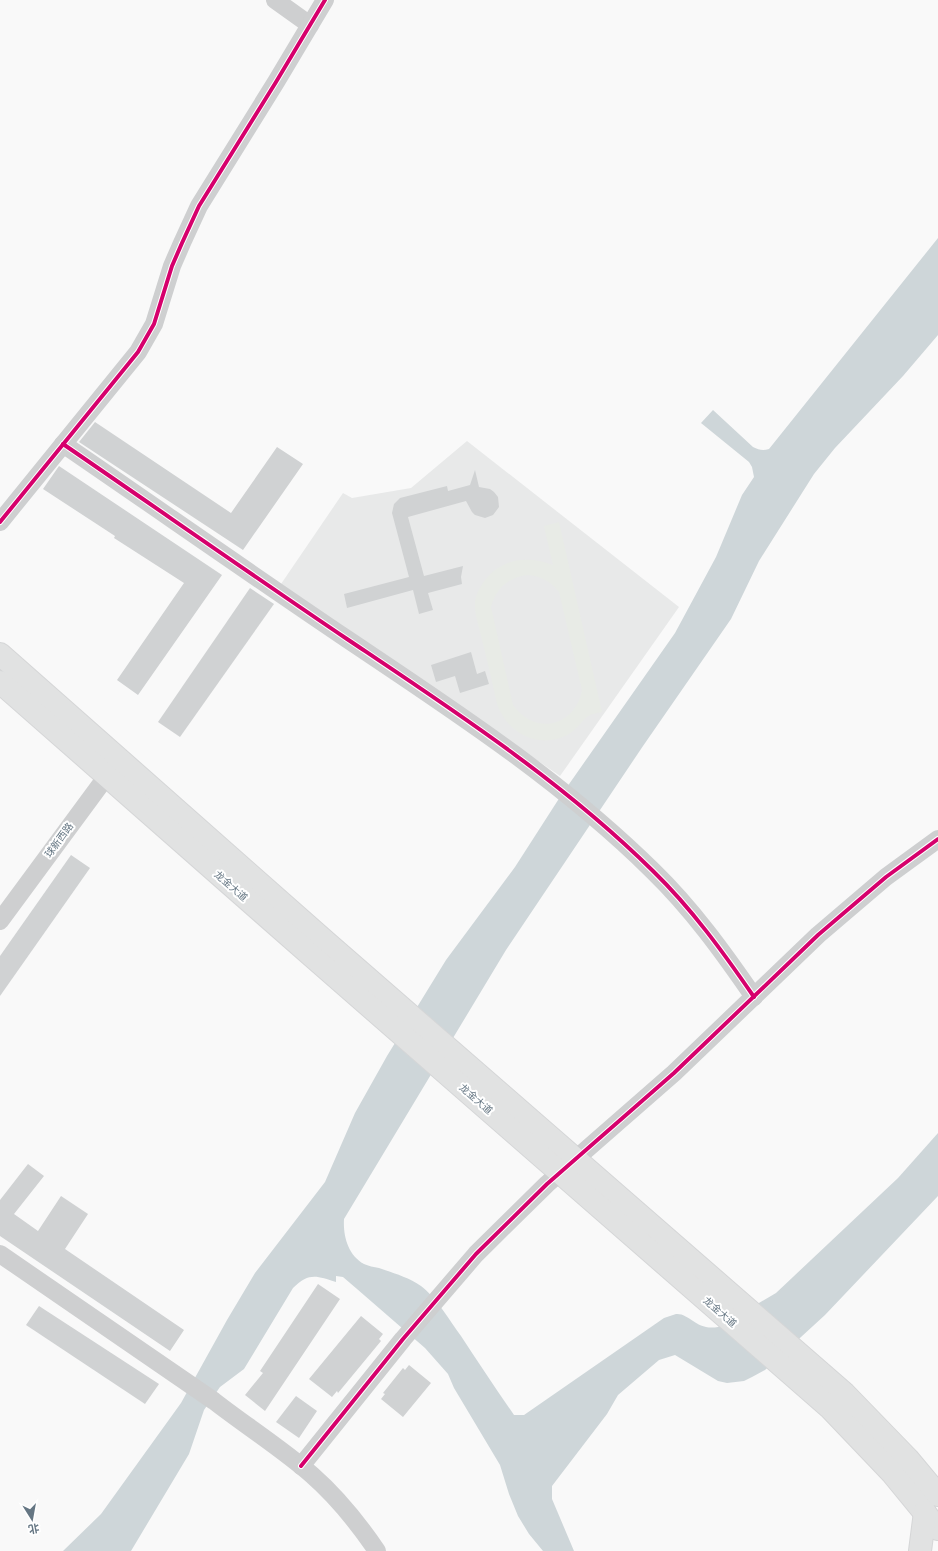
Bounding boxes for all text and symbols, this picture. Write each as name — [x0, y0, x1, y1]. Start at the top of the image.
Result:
street label: 球新西路 — [43, 821, 75, 859]
street label: 龙金大道 — [212, 869, 250, 903]
street label: 龙金大道 — [457, 1082, 495, 1116]
street label: 龙金大道 — [701, 1295, 739, 1329]
north arrow — [12, 1499, 52, 1539]
text: 北 — [27, 1522, 40, 1536]

